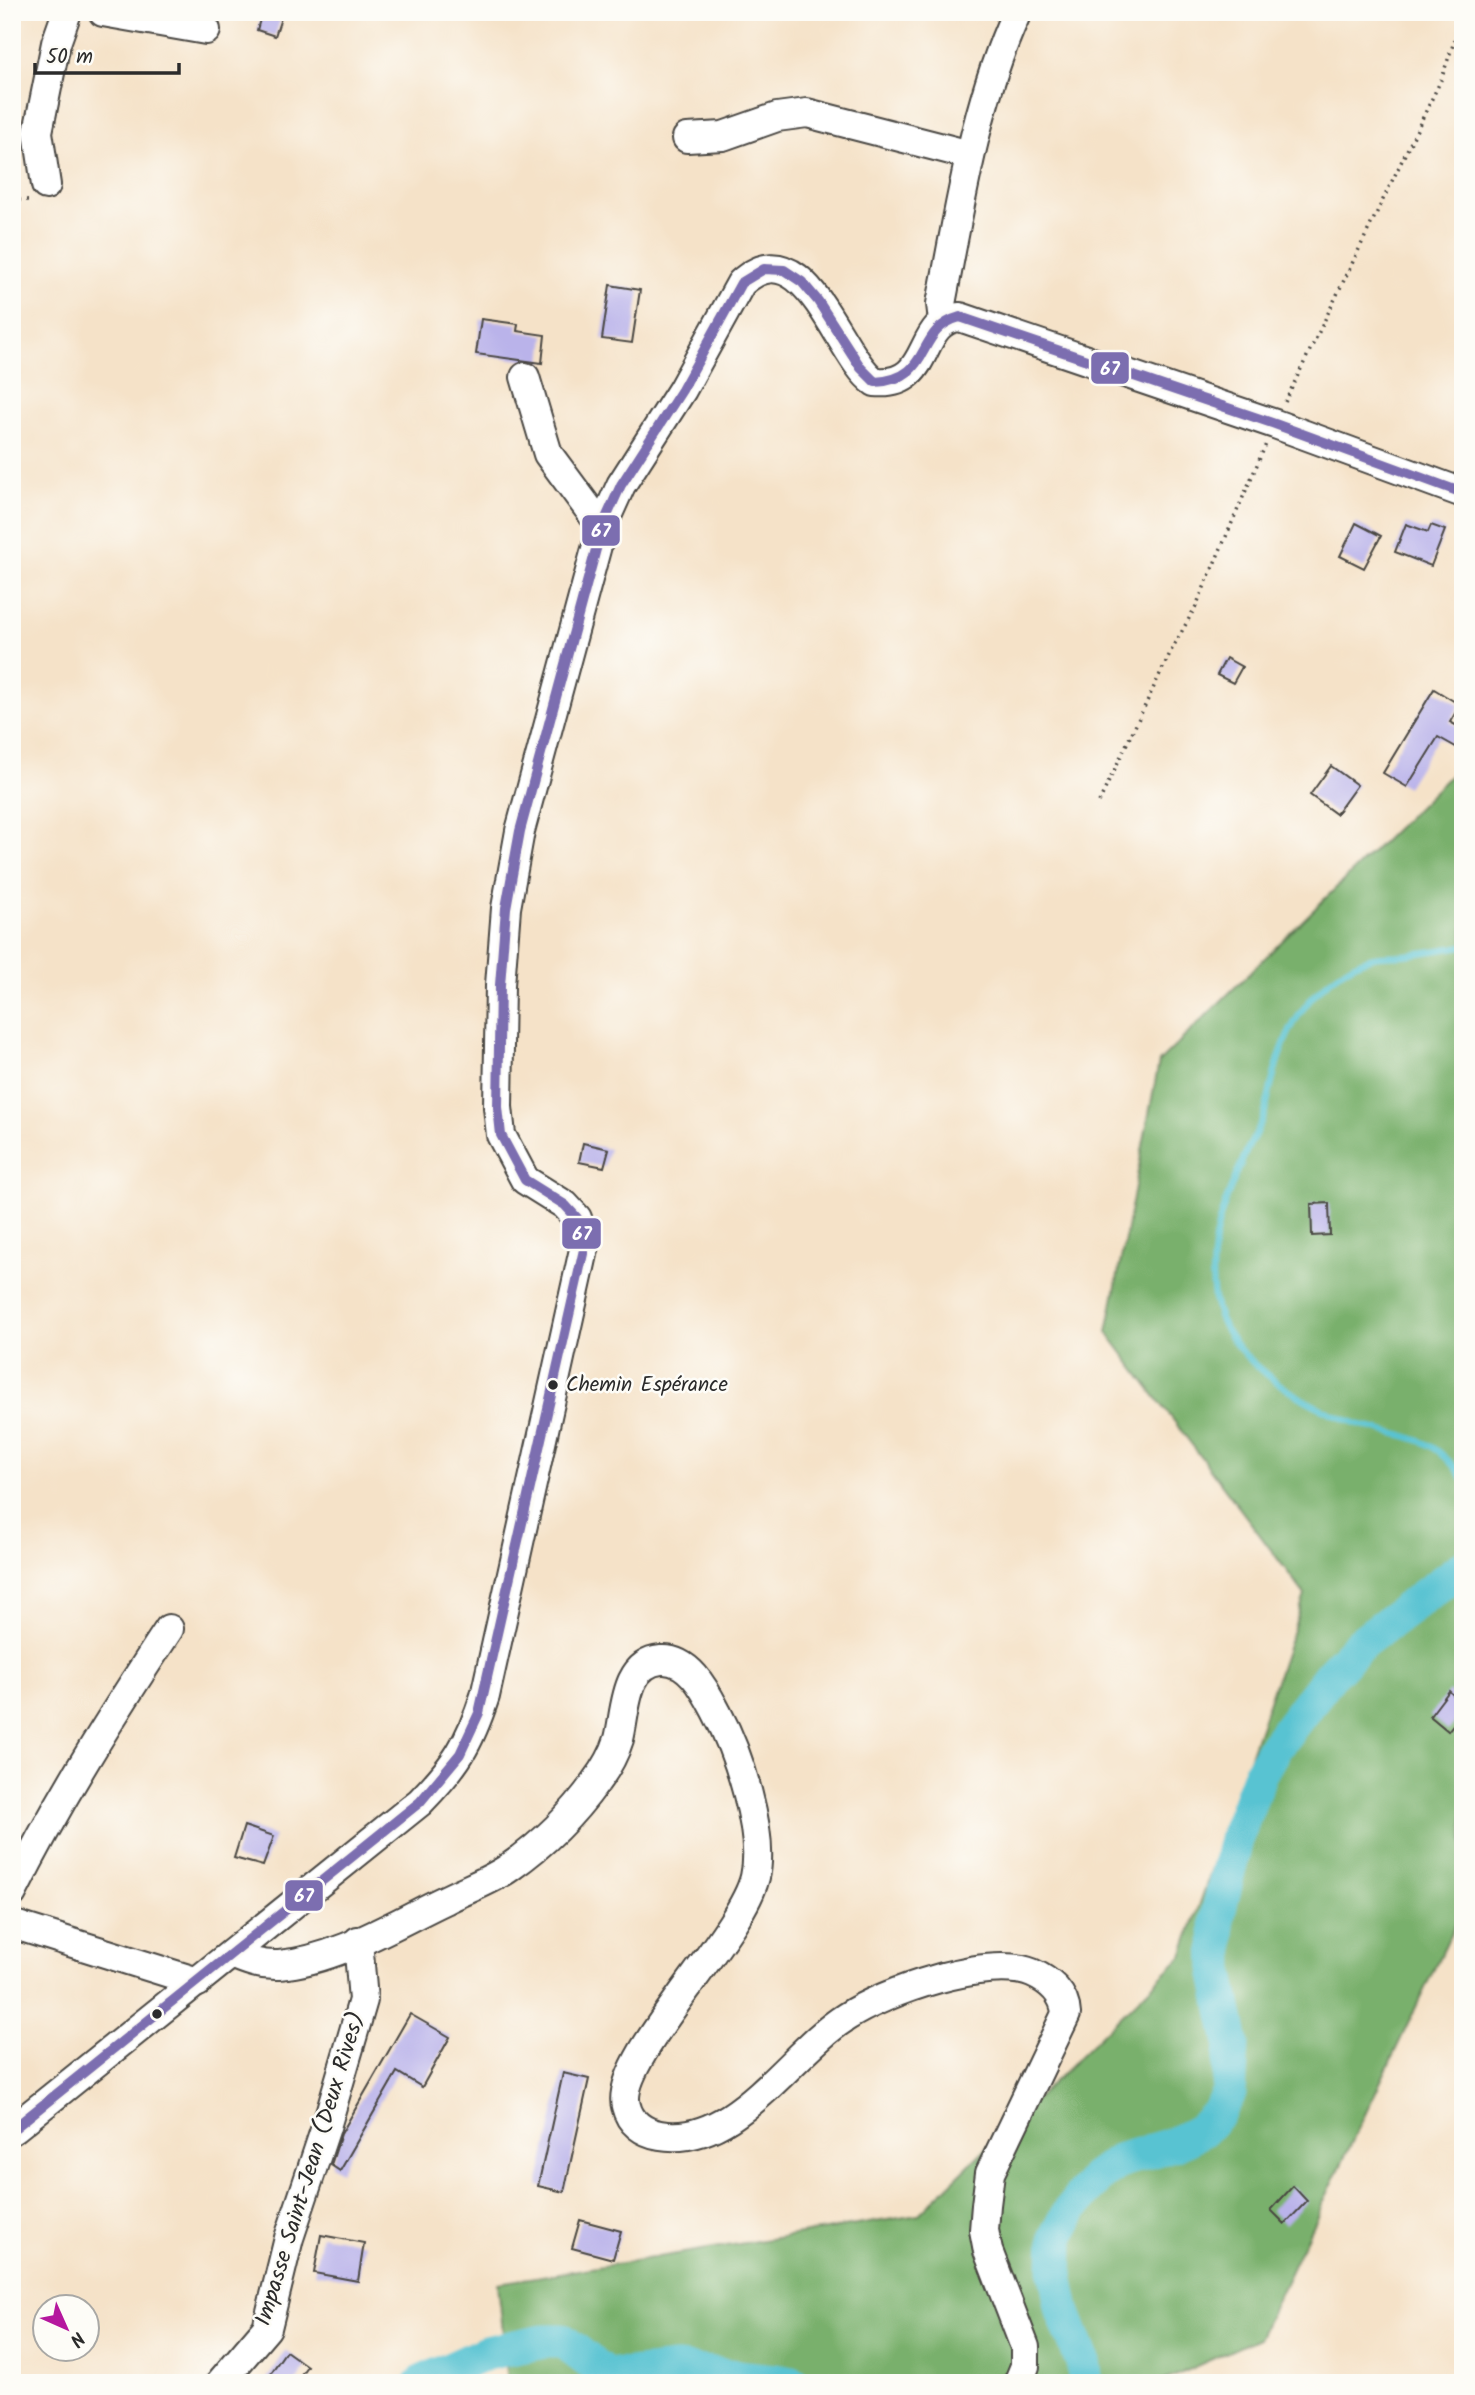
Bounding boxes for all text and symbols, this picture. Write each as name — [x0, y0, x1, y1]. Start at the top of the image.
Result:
scale bar — [35, 32, 178, 76]
text: 50 m — [46, 41, 93, 74]
line badge: 67 — [1090, 351, 1130, 385]
text: 67 — [1100, 355, 1121, 385]
line badge: 67 — [581, 514, 621, 547]
text: 67 — [591, 517, 612, 547]
line badge: 67 — [561, 1217, 602, 1250]
text: 67 — [572, 1220, 593, 1250]
place label: Chemin Espérance — [566, 1369, 728, 1402]
marker: Chemin Espérance — [546, 1378, 560, 1392]
line badge: 67 — [284, 1879, 324, 1912]
text: 67 — [294, 1882, 315, 1912]
unlabelled marker — [150, 2007, 164, 2021]
street label: Impasse Saint-Jean (Deux Rives) — [246, 2007, 376, 2331]
north arrow — [32, 2294, 102, 2364]
text: N — [62, 2324, 91, 2353]

